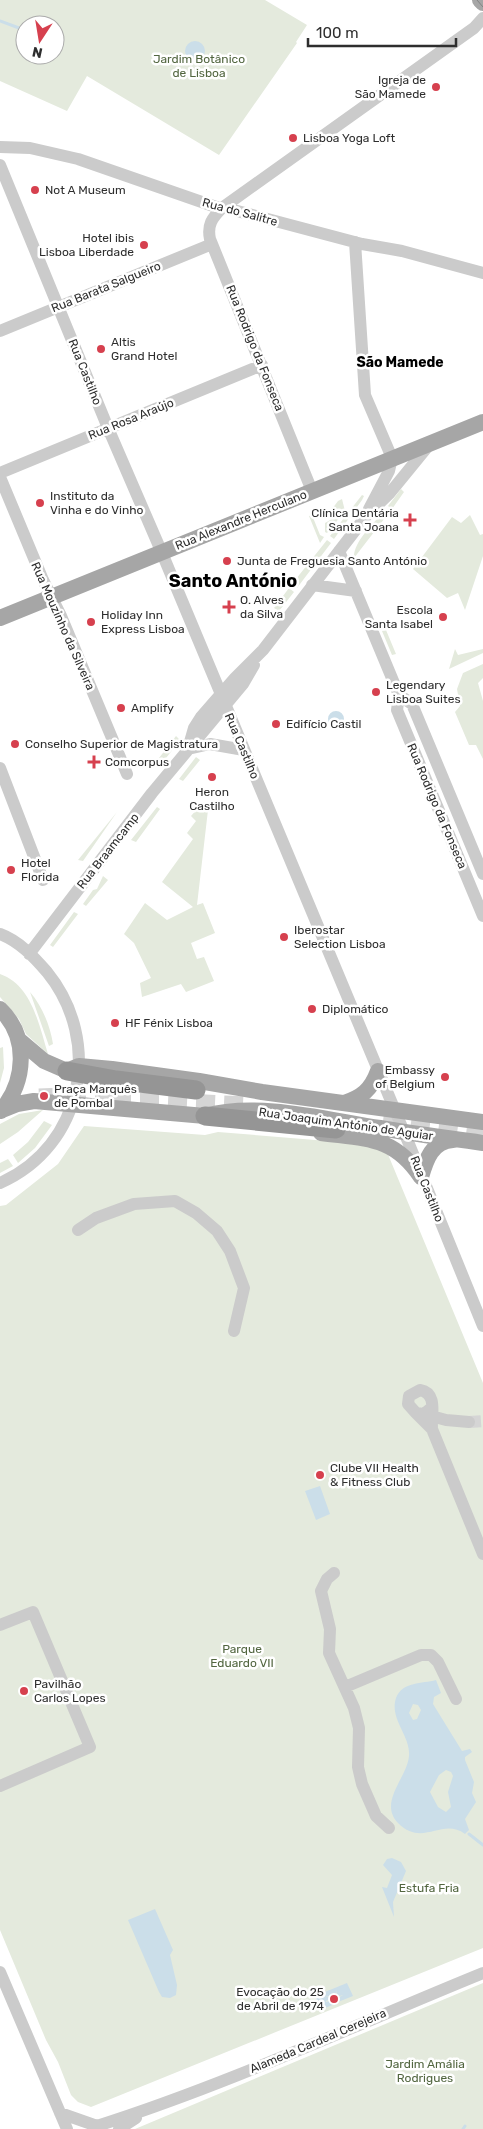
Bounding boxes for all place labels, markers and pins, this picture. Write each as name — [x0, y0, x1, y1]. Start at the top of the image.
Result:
place label: Igreja de São Mamede — [355, 73, 426, 101]
marker: Igreja de São Mamede — [430, 81, 442, 93]
place label: Lisboa Yoga Loft — [303, 131, 395, 145]
marker: Lisboa Yoga Loft — [287, 132, 299, 144]
place label: Not A Museum — [45, 183, 126, 197]
marker: Not A Museum — [29, 184, 41, 196]
place label: Hotel ibis Lisboa Liberdade — [39, 231, 134, 259]
marker: Hotel ibis Lisboa Liberdade — [138, 239, 150, 251]
place label: Altis Grand Hotel — [111, 335, 177, 363]
marker: Altis Grand Hotel — [95, 343, 107, 355]
place label: Instituto da Vinha e do Vinho — [50, 489, 143, 517]
marker: Instituto da Vinha e do Vinho — [34, 497, 46, 509]
place label: Clínica Dentária Santa Joana — [311, 506, 399, 534]
marker: Clínica Dentária Santa Joana — [403, 513, 417, 527]
place label: Junta de Freguesia Santo António — [237, 554, 427, 568]
marker: Junta de Freguesia Santo António — [221, 555, 233, 567]
place label: O. Alves da Silva — [240, 593, 284, 621]
marker: O. Alves da Silva — [222, 600, 236, 614]
place label: Escola Santa Isabel — [365, 603, 433, 631]
place label: Holiday Inn Express Lisboa — [101, 608, 185, 636]
marker: Escola Santa Isabel — [437, 611, 449, 623]
marker: Holiday Inn Express Lisboa — [85, 616, 97, 628]
place label: Legendary Lisboa Suites — [386, 678, 461, 706]
marker: Legendary Lisboa Suites — [370, 686, 382, 698]
place label: Amplify — [131, 701, 174, 715]
marker: Amplify — [115, 702, 127, 714]
place label: Edifício Castil — [286, 717, 362, 731]
marker: Edifício Castil — [270, 718, 282, 730]
place label: Conselho Superior de Magistratura — [25, 737, 218, 751]
marker: Conselho Superior de Magistratura — [9, 738, 21, 750]
marker: Comcorpus — [87, 755, 101, 769]
place label: Comcorpus — [105, 755, 169, 769]
marker: Heron Castilho — [206, 771, 218, 783]
place label: Heron Castilho — [189, 785, 235, 813]
place label: Hotel Florida — [21, 856, 59, 884]
marker: Hotel Florida — [5, 864, 17, 876]
place label: Iberostar Selection Lisboa — [294, 923, 386, 951]
marker: Iberostar Selection Lisboa — [278, 931, 290, 943]
place label: Diplomático — [322, 1002, 389, 1016]
marker: Diplomático — [306, 1003, 318, 1015]
place label: HF Fénix Lisboa — [125, 1016, 213, 1030]
marker: HF Fénix Lisboa — [109, 1017, 121, 1029]
place label: Embassy of Belgium — [375, 1063, 435, 1091]
marker: Embassy of Belgium — [439, 1071, 451, 1083]
place label: Praça Marquês de Pombal — [54, 1082, 137, 1110]
marker: Praça Marquês de Pombal — [38, 1090, 50, 1102]
place label: Clube VII Health & Fitness Club — [330, 1461, 419, 1489]
marker: Clube VII Health & Fitness Club — [314, 1469, 326, 1481]
place label: Pavilhão Carlos Lopes — [34, 1677, 106, 1705]
marker: Pavilhão Carlos Lopes — [18, 1685, 30, 1697]
place label: Evocação do 25 de Abril de 1974 — [236, 1985, 325, 2013]
marker: Evocação do 25 de Abril de 1974 — [328, 1993, 340, 2005]

